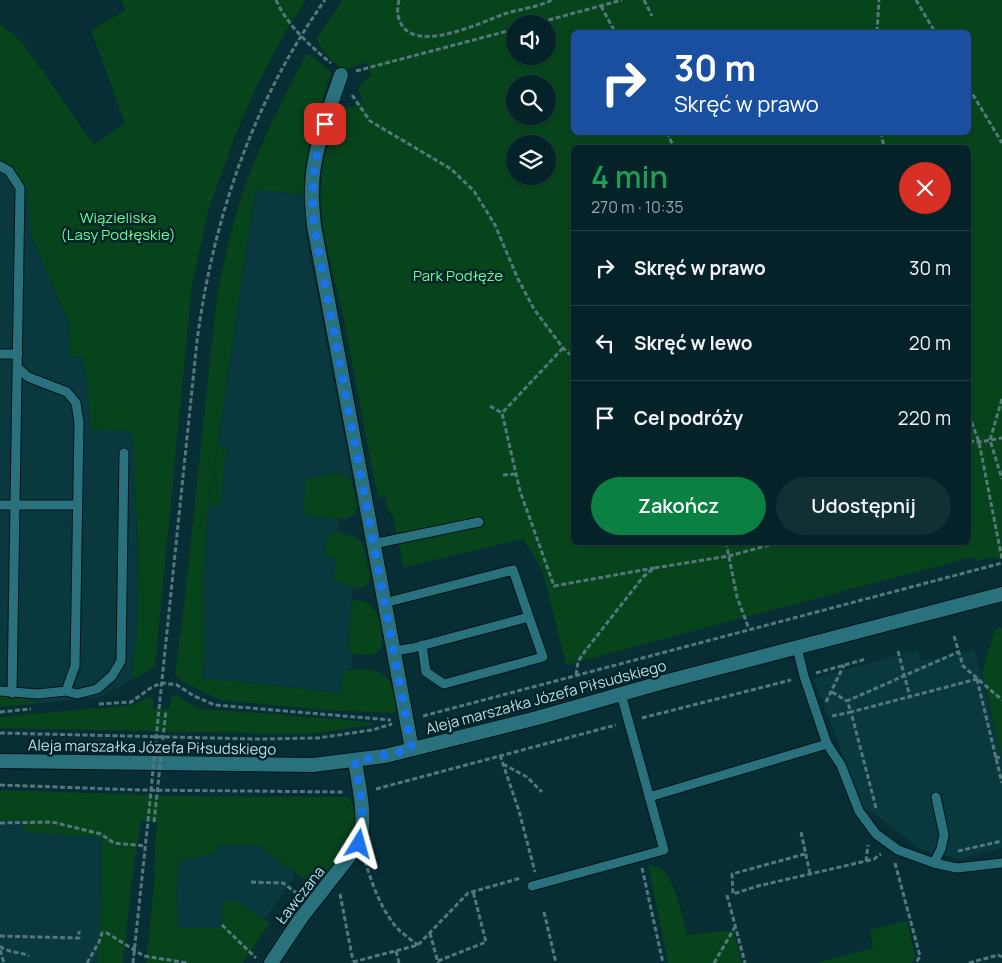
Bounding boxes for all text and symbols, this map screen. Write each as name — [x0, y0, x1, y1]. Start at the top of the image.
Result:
map controls — [506, 15, 556, 185]
button: sound — [506, 15, 556, 65]
text: 30 m — [674, 44, 756, 92]
icon: right — [591, 50, 656, 115]
button: search — [506, 75, 556, 125]
text: Skręć w prawo — [674, 89, 819, 119]
pin — [304, 103, 346, 145]
icon: arrive — [311, 110, 339, 138]
button: layers — [506, 135, 556, 185]
text: 4 min — [591, 156, 668, 197]
button: close — [899, 162, 951, 214]
text: 270 m · 10:35 — [591, 196, 684, 218]
park label: Wiązieliska (Lasy Podłęskie) — [60, 207, 176, 245]
icon: right — [591, 254, 619, 282]
text: Skręć w prawo — [634, 255, 766, 281]
text: 30 m — [909, 255, 951, 281]
park label: Park Podłęże — [413, 265, 503, 286]
icon: left — [591, 329, 619, 357]
text: Skręć w lewo — [634, 330, 753, 356]
text: 20 m — [909, 330, 951, 356]
icon: arrive — [591, 404, 619, 432]
text: Cel podróży — [634, 405, 743, 431]
text: 220 m — [898, 405, 951, 431]
button: Zakończ — [591, 477, 766, 535]
button: Udostępnij — [776, 477, 951, 535]
street label: Aleja marszałka Józefa Piłsudskiego — [423, 655, 669, 739]
street label: Aleja marszałka Józefa Piłsudskiego — [28, 734, 276, 760]
position arrow — [332, 817, 384, 869]
street label: Ławczana — [271, 862, 329, 928]

